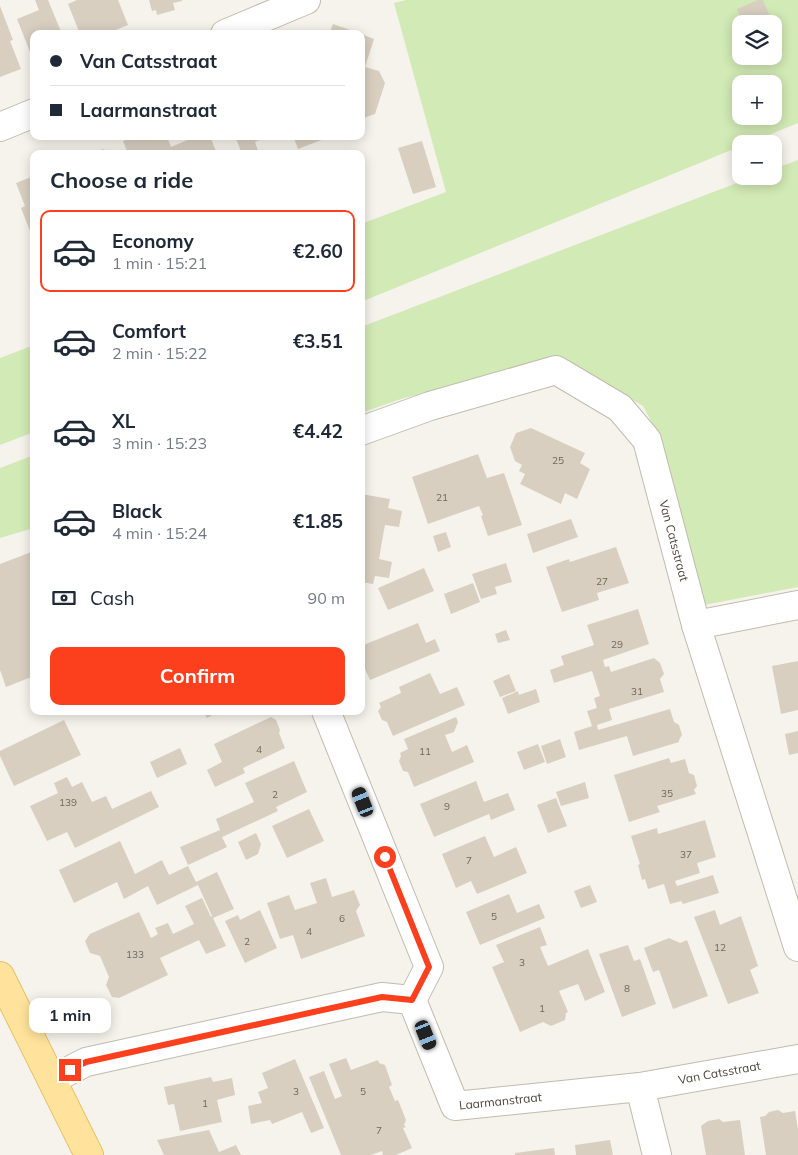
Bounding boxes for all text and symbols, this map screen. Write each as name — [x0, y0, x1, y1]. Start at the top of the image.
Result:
map controls — [732, 15, 782, 185]
button: layers — [732, 15, 782, 65]
text: Van Catsstraat — [80, 49, 217, 73]
button: + — [732, 75, 782, 125]
text: Laarmanstraat — [80, 98, 217, 122]
button: − — [732, 135, 782, 185]
text: Choose a ride — [50, 166, 193, 194]
icon: car — [52, 229, 97, 274]
text: Economy — [112, 229, 194, 253]
text: €2.60 — [293, 239, 343, 263]
text: 1 min · 15:21 — [112, 253, 207, 273]
icon: car — [52, 319, 97, 364]
text: Comfort — [112, 319, 186, 343]
text: €3.51 — [293, 329, 343, 353]
text: 2 min · 15:22 — [112, 343, 207, 363]
icon: car — [52, 409, 97, 454]
text: XL — [112, 409, 135, 433]
text: €4.42 — [293, 419, 343, 443]
text: 3 min · 15:23 — [112, 433, 207, 453]
house number: 25 — [552, 454, 564, 467]
house number: 21 — [436, 491, 448, 504]
street label: Van Catsstraat — [656, 498, 692, 583]
icon: car — [52, 499, 97, 544]
text: Black — [112, 499, 162, 523]
text: €1.85 — [293, 509, 343, 533]
text: 4 min · 15:24 — [112, 523, 207, 543]
house number: 27 — [596, 575, 608, 588]
icon: cash — [50, 584, 78, 612]
text: Cash — [90, 586, 135, 610]
text: 90 m — [308, 588, 345, 608]
house number: 29 — [611, 638, 623, 651]
button: Confirm — [50, 647, 345, 705]
house number: 31 — [631, 685, 643, 698]
house number: 4 — [256, 743, 262, 756]
house number: 11 — [419, 745, 431, 758]
car — [350, 785, 375, 819]
house number: 35 — [661, 787, 673, 800]
house number: 2 — [272, 788, 278, 801]
house number: 139 — [59, 796, 77, 809]
house number: 9 — [444, 800, 450, 813]
route start — [374, 846, 396, 868]
house number: 37 — [680, 848, 692, 861]
house number: 7 — [466, 854, 472, 867]
house number: 5 — [491, 910, 497, 923]
house number: 6 — [339, 912, 345, 925]
house number: 4 — [306, 925, 312, 938]
house number: 2 — [244, 935, 250, 948]
house number: 12 — [714, 941, 726, 954]
house number: 133 — [126, 948, 144, 961]
house number: 3 — [519, 956, 525, 969]
house number: 8 — [624, 982, 630, 995]
callout: 1 min — [29, 998, 111, 1032]
house number: 1 — [539, 1002, 545, 1015]
text: 1 min — [49, 1005, 91, 1025]
car — [413, 1018, 438, 1052]
street label: Van Catsstraat — [677, 1058, 762, 1087]
route end — [59, 1059, 81, 1081]
house number: 3 — [293, 1085, 299, 1098]
house number: 5 — [360, 1085, 366, 1098]
street label: Laarmanstraat — [458, 1089, 542, 1113]
house number: 1 — [202, 1097, 208, 1110]
house number: 7 — [376, 1124, 382, 1137]

